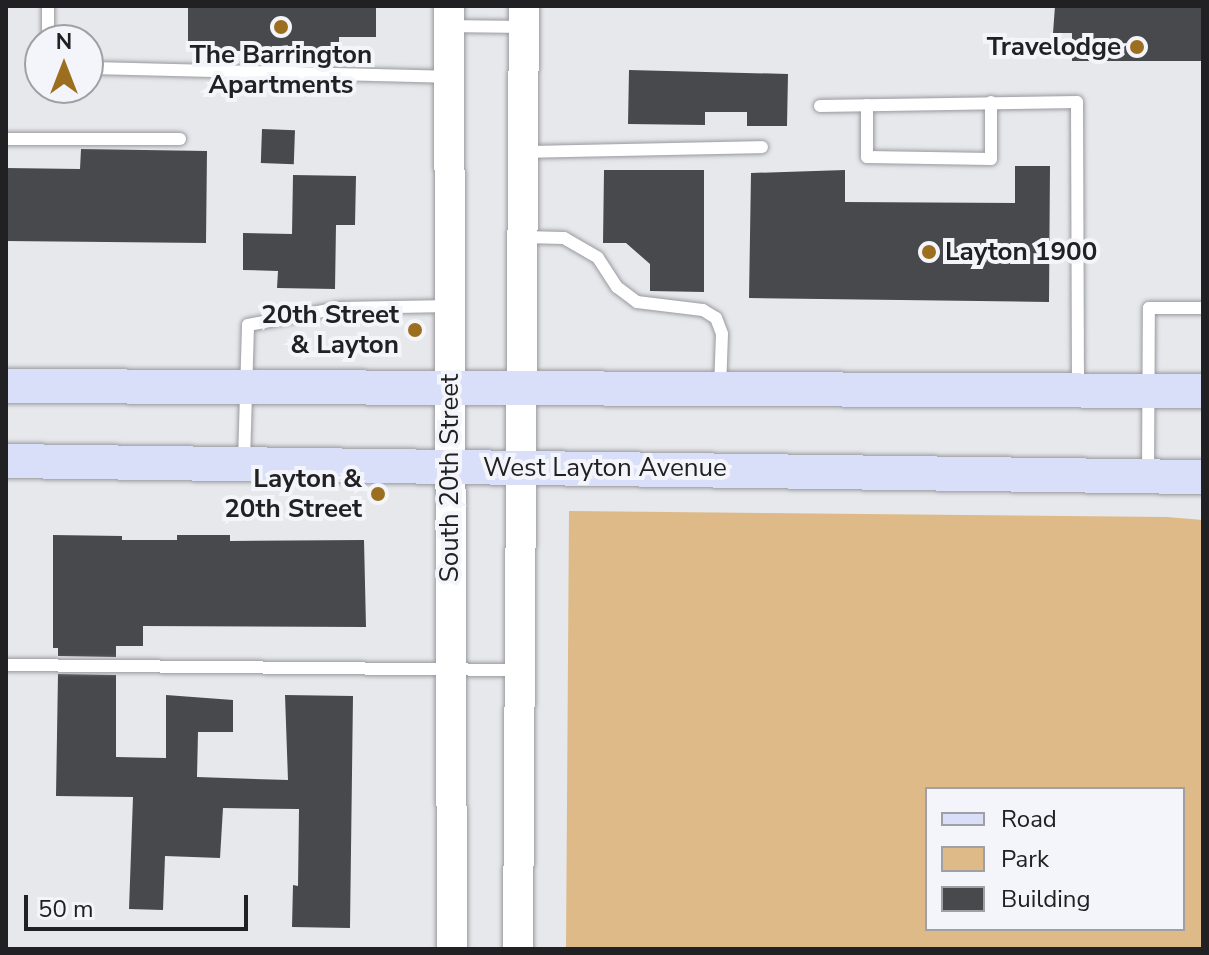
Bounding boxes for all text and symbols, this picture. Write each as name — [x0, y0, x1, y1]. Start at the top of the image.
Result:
marker: The Barrington Apartments — [272, 18, 290, 36]
north arrow — [24, 24, 104, 104]
text: N — [56, 27, 72, 57]
place label: Travelodge — [987, 31, 1121, 63]
marker: Travelodge — [1128, 38, 1146, 56]
place label: The Barrington Apartments — [190, 39, 372, 100]
place label: Layton 1900 — [945, 236, 1097, 268]
marker: Layton 1900 — [920, 243, 938, 261]
place label: 20th Street & Layton — [261, 299, 399, 360]
marker: 20th Street & Layton — [406, 321, 424, 339]
street label: South 20th Street — [434, 374, 466, 582]
street label: West Layton Avenue — [483, 452, 727, 484]
place label: Layton & 20th Street — [224, 463, 362, 524]
marker: Layton & 20th Street — [369, 485, 387, 503]
legend — [925, 787, 1185, 931]
text: Road — [1001, 803, 1057, 835]
text: Park — [1001, 843, 1049, 875]
scale bar — [28, 879, 252, 929]
text: Building — [1001, 883, 1091, 915]
text: 50 m — [38, 893, 94, 925]

